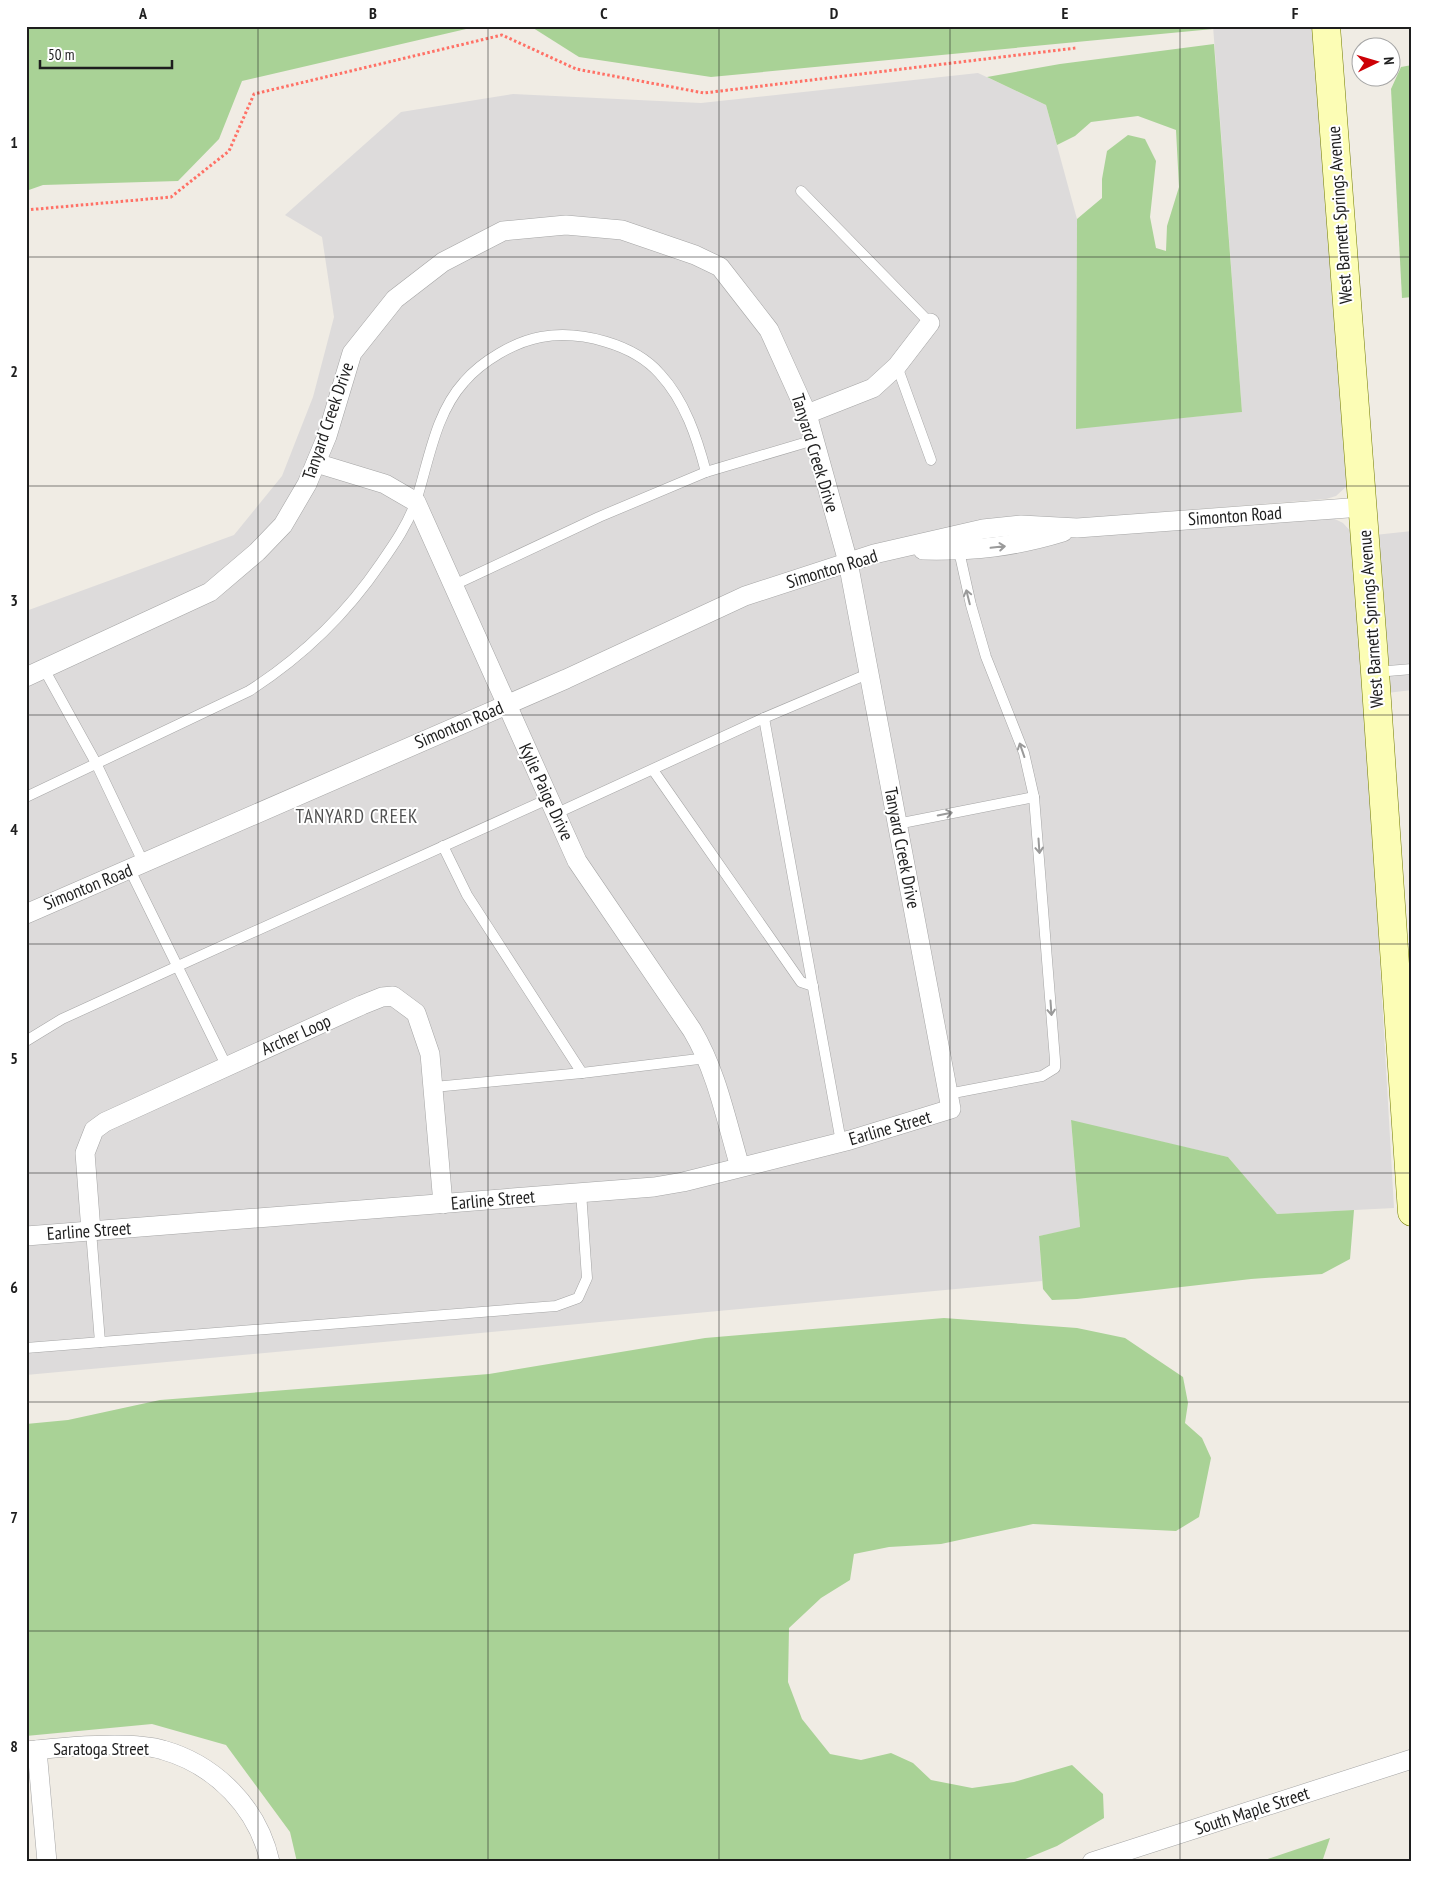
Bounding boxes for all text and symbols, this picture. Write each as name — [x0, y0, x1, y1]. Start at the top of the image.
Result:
text: A — [138, 3, 148, 23]
text: B — [369, 3, 377, 23]
text: C — [600, 3, 608, 23]
text: D — [830, 3, 839, 23]
text: E — [1062, 3, 1069, 23]
text: F — [1292, 3, 1299, 23]
scale bar — [40, 38, 172, 70]
north arrow — [1350, 38, 1400, 88]
text: 50 m — [48, 45, 74, 64]
text: N — [1380, 56, 1398, 65]
street label: West Barnett Springs Avenue — [1322, 125, 1357, 305]
text: 1 — [10, 132, 18, 152]
street label: Tanyard Creek Drive — [297, 359, 358, 483]
text: 2 — [10, 361, 18, 381]
street label: Tanyard Creek Drive — [787, 391, 844, 515]
street label: Simonton Road — [1187, 501, 1283, 530]
street label: West Barnett Springs Avenue — [1353, 529, 1388, 709]
one-way arrow — [989, 542, 1005, 552]
street label: Simonton Road — [784, 544, 880, 593]
one-way arrow — [963, 589, 973, 605]
text: 3 — [10, 590, 18, 610]
street label: Simonton Road — [411, 696, 507, 753]
street label: Kylie Paige Drive — [514, 739, 579, 844]
one-way arrow — [1017, 743, 1026, 758]
street label: Tanyard Creek Drive — [879, 785, 926, 910]
district label: TANYARD CREEK — [296, 804, 418, 828]
one-way arrow — [936, 809, 952, 819]
text: 4 — [10, 819, 18, 839]
one-way arrow — [1034, 837, 1043, 853]
street label: Simonton Road — [40, 858, 136, 915]
one-way arrow — [1047, 999, 1056, 1015]
street label: Archer Loop — [257, 1009, 334, 1060]
text: 5 — [10, 1048, 18, 1068]
street label: Earline Street — [846, 1105, 934, 1150]
street label: Earline Street — [450, 1184, 536, 1215]
street label: Earline Street — [46, 1216, 132, 1245]
text: 6 — [10, 1277, 18, 1297]
text: 7 — [10, 1507, 18, 1527]
text: 8 — [10, 1736, 18, 1756]
street label: Saratoga Street — [53, 1737, 149, 1760]
street label: South Maple Street — [1192, 1781, 1312, 1840]

